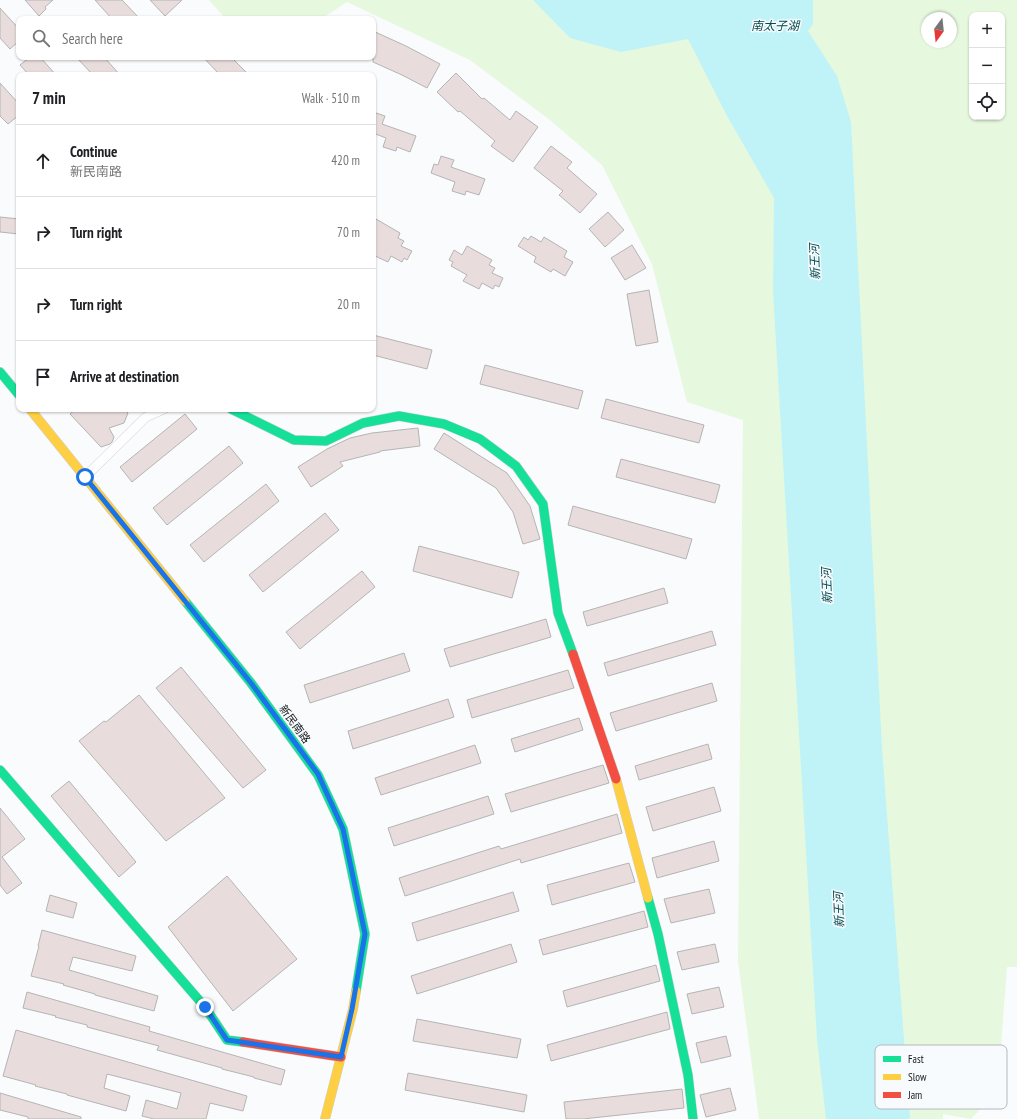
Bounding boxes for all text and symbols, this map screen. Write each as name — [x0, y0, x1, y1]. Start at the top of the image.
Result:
north arrow — [921, 12, 957, 48]
map controls — [969, 12, 1005, 120]
button: + — [969, 12, 1005, 48]
search box — [16, 16, 376, 60]
water label: 南太子湖 — [751, 18, 801, 33]
icon: search — [30, 27, 52, 49]
text: Search here — [62, 29, 123, 48]
button: − — [969, 48, 1005, 84]
button: locate — [969, 84, 1005, 120]
text: 7 min — [32, 87, 66, 109]
text: Walk · 510 m — [302, 90, 360, 107]
text: Continue — [70, 142, 117, 161]
icon: ahead — [32, 150, 54, 172]
text: 420 m — [331, 152, 360, 169]
text: 新民南路 — [70, 163, 122, 180]
icon: right — [32, 222, 54, 244]
text: Turn right — [70, 223, 122, 242]
text: 70 m — [337, 224, 360, 241]
water label: 新王河 — [806, 242, 823, 280]
icon: right — [32, 294, 54, 316]
text: Turn right — [70, 295, 122, 314]
text: 20 m — [337, 296, 360, 313]
icon: arrive — [32, 366, 54, 388]
text: Arrive at destination — [70, 367, 179, 386]
route start — [76, 468, 94, 486]
water label: 新王河 — [818, 566, 835, 604]
street label: 新民南路 — [276, 702, 314, 746]
water label: 新王河 — [830, 890, 847, 928]
route end — [196, 998, 214, 1016]
legend — [875, 1045, 1007, 1109]
text: Fast — [908, 1052, 924, 1066]
text: Slow — [908, 1070, 927, 1084]
text: Jam — [907, 1088, 922, 1102]

